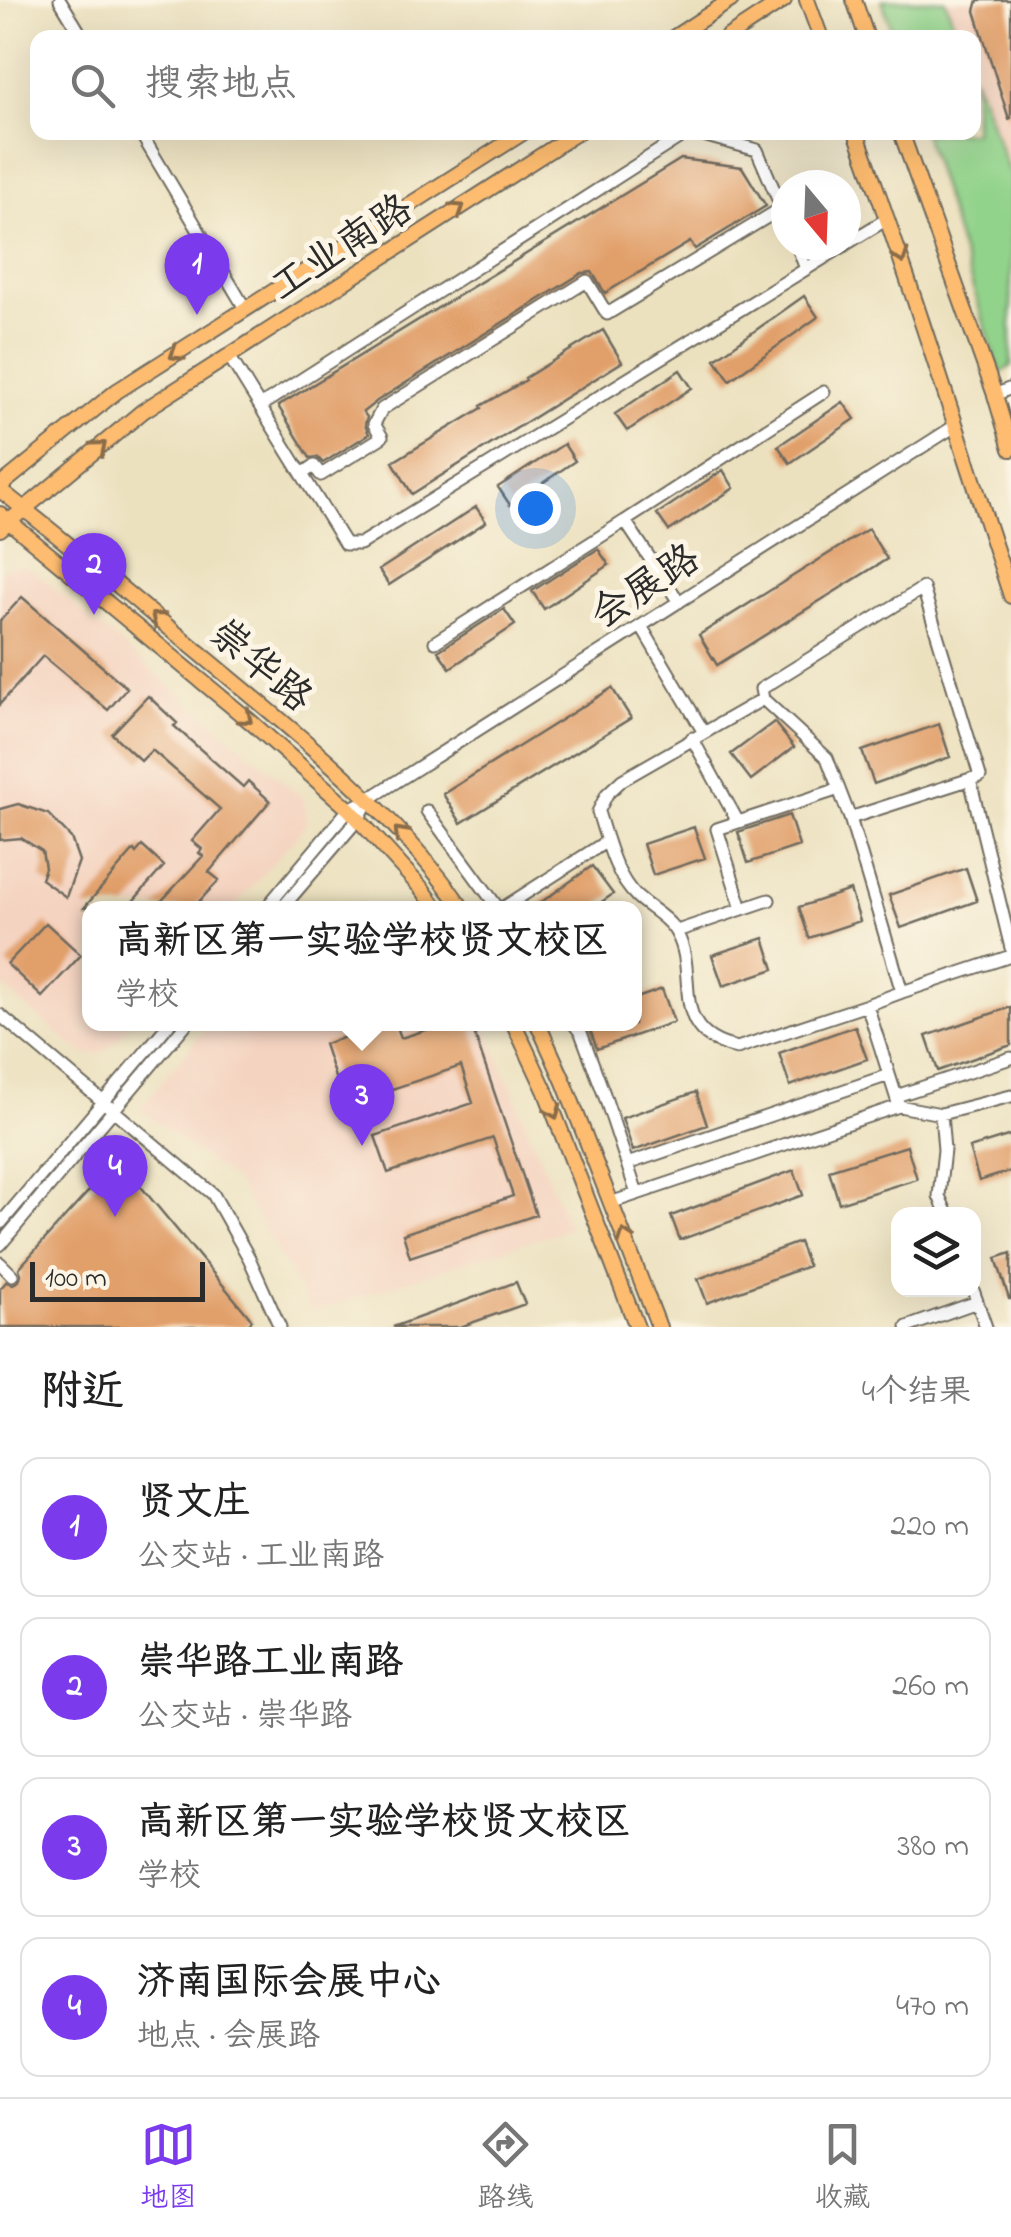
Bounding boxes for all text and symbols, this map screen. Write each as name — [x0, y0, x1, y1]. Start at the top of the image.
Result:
search box — [30, 30, 981, 140]
icon: search — [65, 58, 120, 113]
text: 搜索地点 — [145, 58, 297, 114]
north arrow — [771, 170, 861, 260]
street label: 工业南路 — [259, 181, 426, 318]
one-way arrow — [447, 203, 465, 222]
pin: 1 — [164, 232, 230, 315]
one-way arrow — [889, 248, 909, 265]
one-way arrow — [169, 341, 187, 360]
one-way arrow — [88, 441, 106, 459]
your location — [510, 483, 561, 534]
street label: 会展路 — [580, 531, 713, 646]
pin: 2 — [62, 532, 126, 615]
street label: 崇华路 — [194, 606, 324, 729]
one-way arrow — [150, 612, 168, 630]
one-way arrow — [234, 706, 252, 724]
one-way arrow — [394, 827, 412, 845]
popup — [82, 901, 642, 1031]
text: 高新区第一实验学校贤文校区 — [115, 915, 609, 971]
text: 学校 — [115, 973, 179, 1020]
pin: 3 — [330, 1064, 394, 1146]
one-way arrow — [543, 1102, 563, 1120]
pin: 4 — [82, 1134, 148, 1217]
map controls — [891, 1207, 981, 1297]
button: layers — [891, 1207, 981, 1297]
one-way arrow — [616, 1228, 637, 1245]
scale bar — [30, 1257, 205, 1302]
text: 100 m — [45, 1259, 107, 1300]
text: 附近 — [40, 1363, 124, 1424]
text: 4个结果 — [862, 1370, 971, 1417]
text: 贤文庄 — [137, 1476, 251, 1532]
text: 1 — [69, 1504, 80, 1551]
text: 220 m — [891, 1504, 969, 1551]
text: 公交站 · 工业南路 — [137, 1534, 384, 1581]
text: 崇华路工业南路 — [137, 1636, 403, 1692]
text: 2 — [67, 1664, 82, 1711]
text: 260 m — [892, 1664, 969, 1711]
text: 公交站 · 崇华路 — [137, 1694, 352, 1741]
text: 高新区第一实验学校贤文校区 — [137, 1796, 631, 1852]
text: 3 — [68, 1824, 81, 1871]
text: 380 m — [897, 1824, 969, 1871]
text: 学校 — [137, 1854, 201, 1901]
text: 济南国际会展中心 — [137, 1956, 441, 2012]
text: 4 — [68, 1984, 81, 2031]
text: 470 m — [896, 1984, 969, 2031]
text: 地点 · 会展路 — [137, 2014, 320, 2061]
tab: 地图 — [140, 2117, 197, 2220]
tab: 路线 — [477, 2117, 534, 2220]
tab: 收藏 — [814, 2117, 871, 2220]

